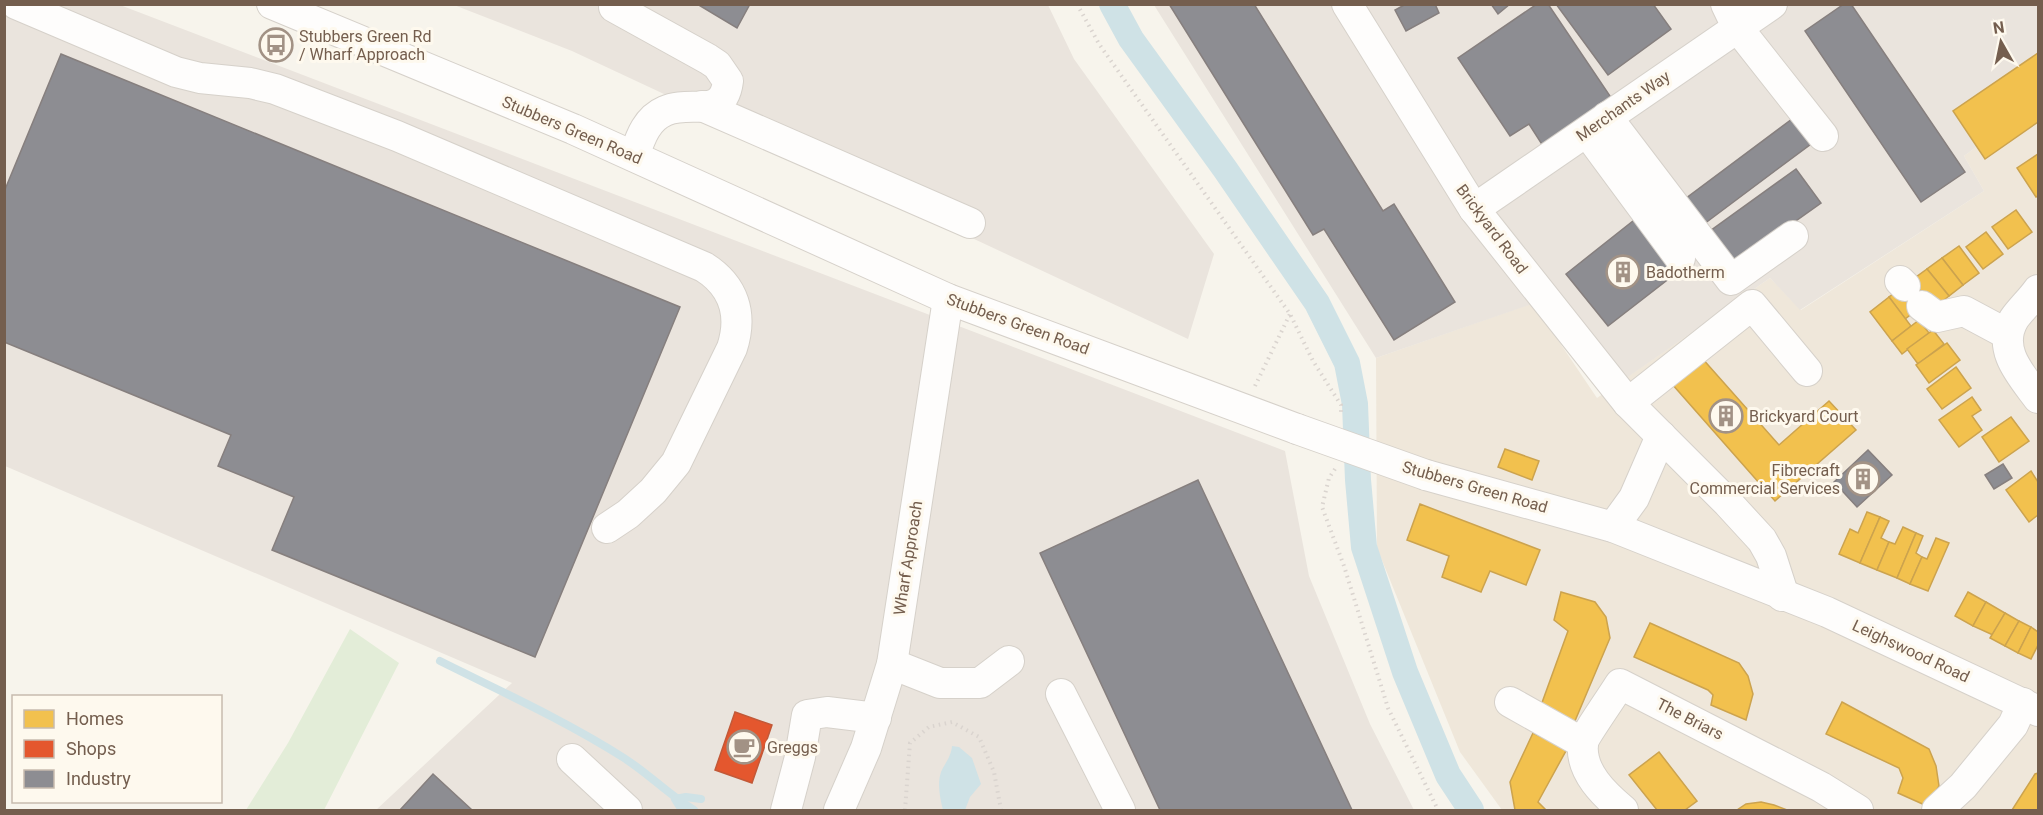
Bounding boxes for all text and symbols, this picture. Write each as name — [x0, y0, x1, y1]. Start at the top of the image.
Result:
north arrow — [1971, 12, 2031, 72]
text: N — [1992, 17, 2006, 38]
bus stop icon: Stubbers Green Rd / Wharf Approach — [258, 27, 294, 63]
place label: Stubbers Green Rd / Wharf Approach — [299, 27, 431, 64]
street label: Merchants Way — [1572, 66, 1674, 145]
street label: Stubbers Green Road — [499, 92, 645, 168]
street label: Brickyard Road — [1452, 181, 1532, 277]
building icon: Badotherm — [1605, 254, 1641, 290]
place label: Badotherm — [1646, 263, 1725, 282]
street label: Stubbers Green Road — [944, 289, 1092, 359]
building icon: Brickyard Court — [1708, 398, 1744, 434]
place label: Brickyard Court — [1749, 407, 1859, 426]
street label: Stubbers Green Road — [1400, 457, 1550, 517]
place label: Fibrecraft Commercial Services — [1690, 461, 1840, 498]
building icon: Fibrecraft Commercial Services — [1845, 461, 1881, 497]
street label: Wharf Approach — [890, 499, 926, 617]
street label: Leighswood Road — [1849, 616, 1973, 686]
street label: The Briars — [1653, 694, 1727, 744]
legend — [12, 695, 222, 803]
text: Homes — [66, 708, 124, 729]
cafe icon: Greggs — [726, 729, 762, 765]
text: Shops — [66, 738, 116, 759]
place label: Greggs — [767, 738, 818, 757]
text: Industry — [66, 768, 131, 789]

